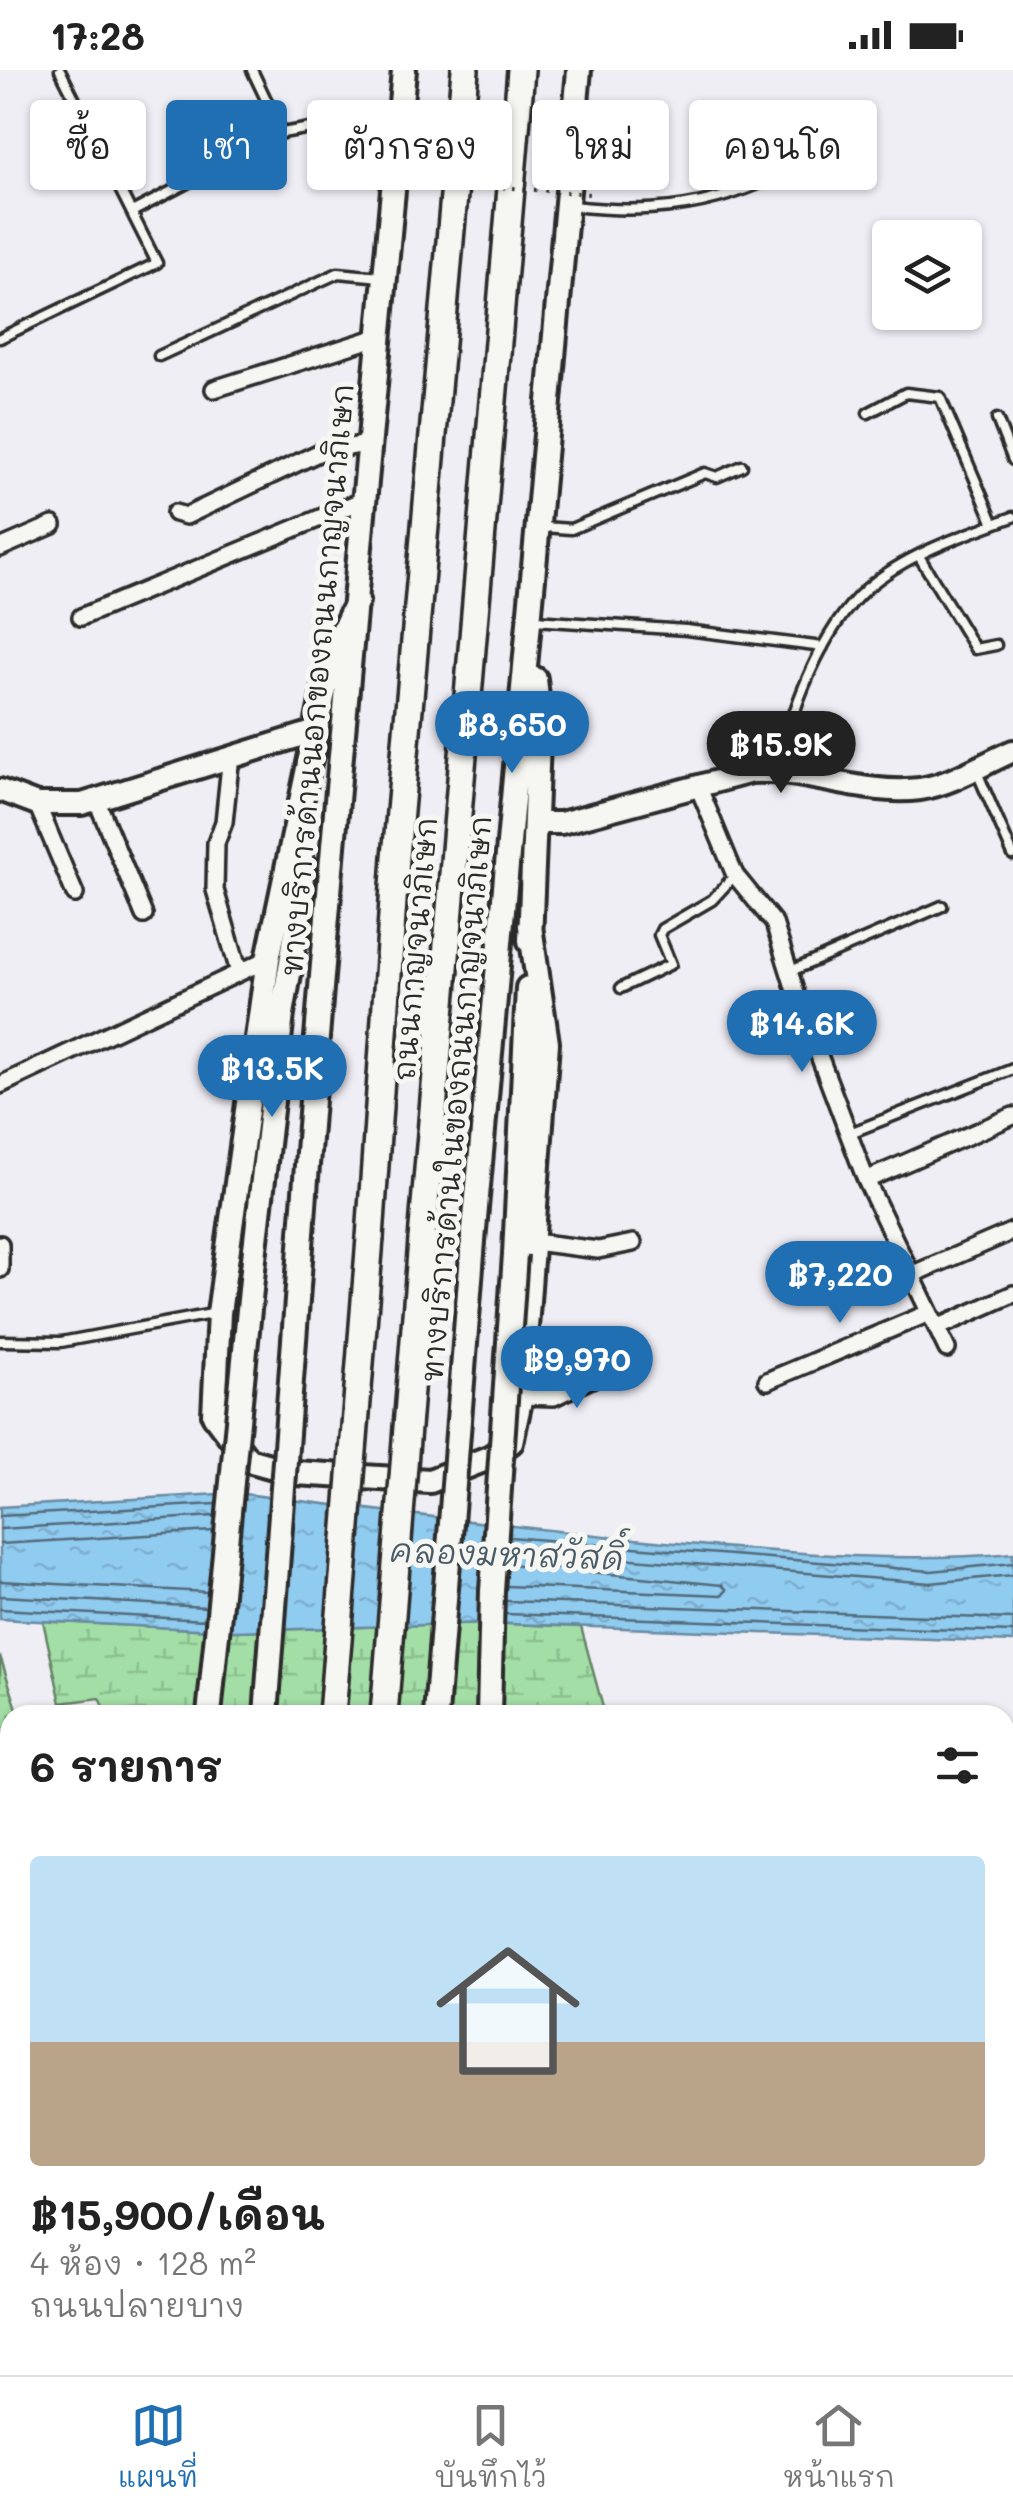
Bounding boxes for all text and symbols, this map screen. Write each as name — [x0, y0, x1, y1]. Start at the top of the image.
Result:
text: 17:28 — [50, 10, 145, 60]
chip: ซื้อ — [30, 100, 146, 190]
chip: เช่า — [166, 100, 287, 190]
chip: ตัวกรอง — [307, 100, 512, 190]
chip: ใหม่ — [532, 100, 669, 190]
chip: คอนโด — [689, 100, 877, 190]
map controls — [872, 220, 982, 330]
button: layers — [872, 220, 982, 330]
street label: ทางบริการด้านนอกของถนนกาญจนาภิเษก — [270, 382, 362, 978]
pin: ฿8,650 — [431, 691, 593, 776]
text: ฿8,650 — [457, 702, 567, 744]
pin: ฿15.9K — [700, 711, 862, 796]
text: ฿15.9K — [729, 722, 833, 764]
street label: ทางบริการด้านในของถนนกาญจนาภิเษก — [410, 814, 500, 1384]
street label: ถนนกาญจนาภิเษก — [383, 815, 445, 1082]
pin: ฿14.6K — [721, 990, 883, 1075]
text: ฿14.6K — [749, 1001, 855, 1043]
pin: ฿13.5K — [191, 1035, 353, 1120]
text: ฿13.5K — [220, 1046, 324, 1088]
pin: ฿7,220 — [759, 1241, 921, 1326]
text: ฿7,220 — [787, 1252, 893, 1294]
pin: ฿9,970 — [496, 1326, 658, 1411]
text: ฿9,970 — [523, 1337, 631, 1379]
water label: คลองมหาสวัสดิ์ — [389, 1518, 631, 1578]
text: 6 รายการ — [30, 1738, 223, 1793]
icon: filters — [930, 1738, 985, 1793]
icon: home — [418, 1921, 598, 2101]
text: ฿15,900/เดือน — [30, 2186, 325, 2241]
text: 4 ห้อง · 128 m² — [30, 2241, 256, 2283]
text: ถนนปลายบาง — [30, 2283, 244, 2325]
tab: แผนที่ — [118, 2398, 198, 2494]
tab: บันทึกไว้ — [434, 2398, 547, 2494]
tab: หน้าแรก — [783, 2398, 895, 2494]

